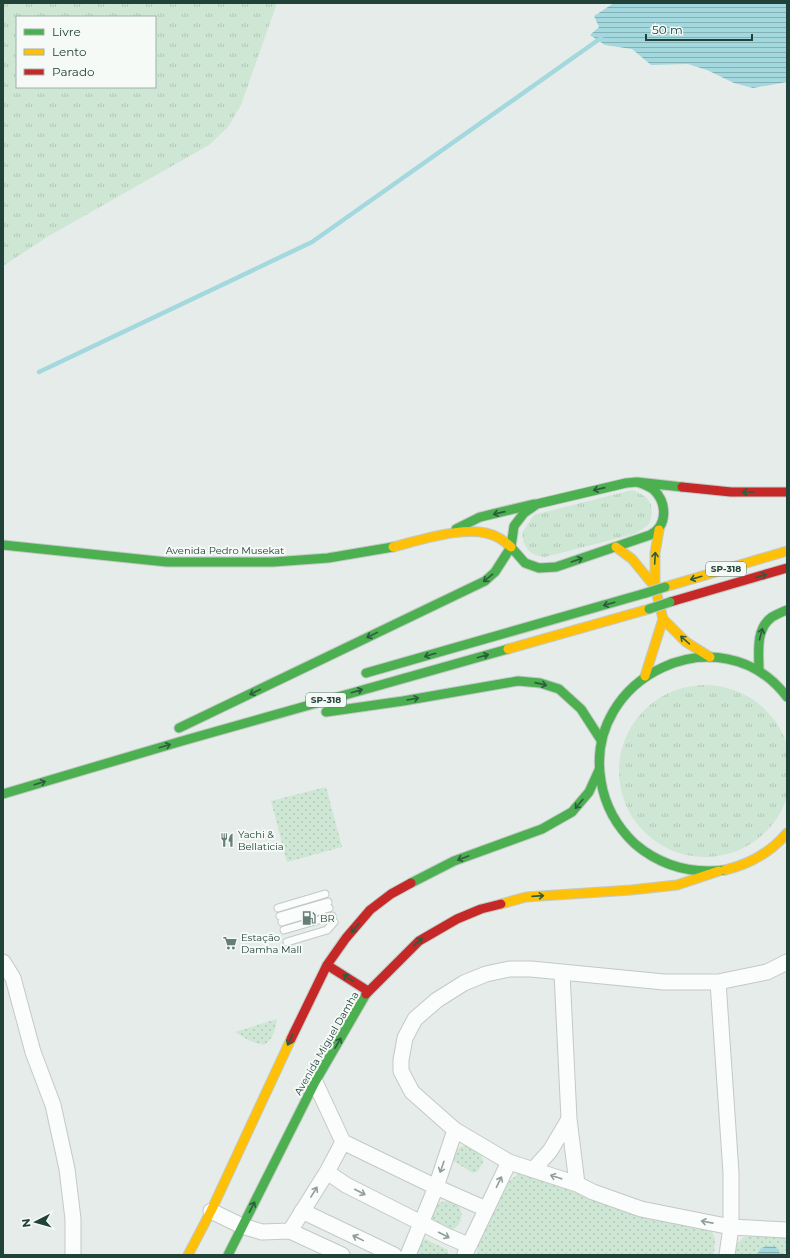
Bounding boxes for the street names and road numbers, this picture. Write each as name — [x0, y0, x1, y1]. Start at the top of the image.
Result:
street label: Avenida Pedro Musekat — [166, 544, 284, 557]
road number: SP-318 — [706, 562, 746, 576]
road number: SP-318 — [306, 693, 346, 707]
street label: Avenida Miguel Damha — [291, 989, 361, 1097]

